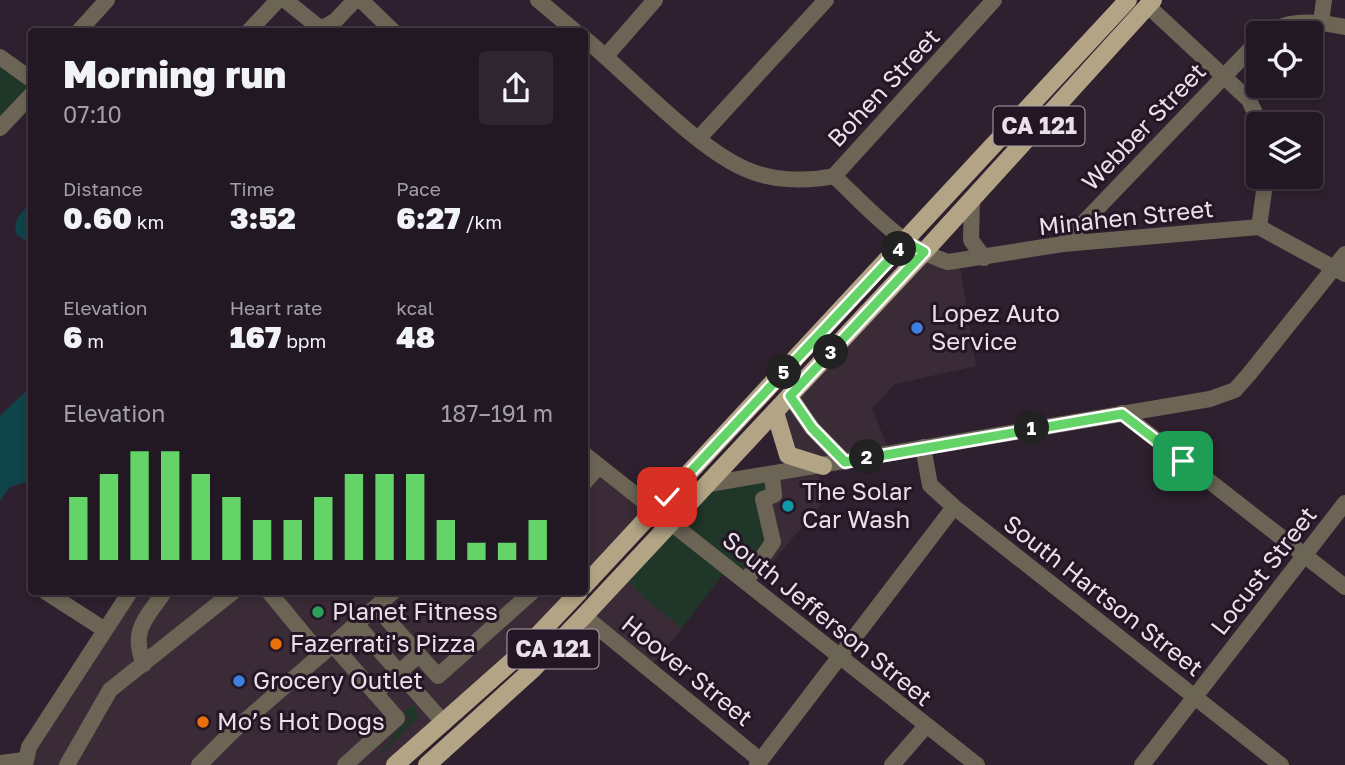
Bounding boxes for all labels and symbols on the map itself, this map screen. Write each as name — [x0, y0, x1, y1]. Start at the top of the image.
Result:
street label: Bohen Street — [821, 22, 945, 152]
street label: Webber Street — [1075, 56, 1211, 196]
road number: CA 121 — [993, 106, 1084, 146]
street label: Minahen Street — [1037, 193, 1215, 240]
pin: 4 — [881, 232, 916, 266]
place label: Lopez Auto Service — [931, 298, 1060, 355]
marker: Lopez Auto Service — [909, 320, 925, 336]
pin: 3 — [814, 334, 848, 370]
pin: 5 — [766, 354, 802, 390]
pin: 1 — [1014, 410, 1050, 446]
pin — [1153, 431, 1213, 491]
pin: 2 — [850, 440, 884, 475]
pin — [637, 467, 697, 527]
place label: The Solar Car Wash — [802, 476, 912, 533]
marker: The Solar Car Wash — [780, 498, 796, 514]
street label: Locust Street — [1204, 500, 1322, 640]
street label: South Hartson Street — [999, 508, 1209, 682]
street label: South Jefferson Street — [717, 524, 939, 711]
place label: Planet Fitness — [332, 596, 498, 625]
marker: Planet Fitness — [310, 604, 326, 620]
street label: Hoover Street — [617, 608, 759, 731]
place label: Fazerrati's Pizza — [290, 628, 476, 657]
road number: CA 121 — [508, 629, 598, 668]
marker: Fazerrati's Pizza — [268, 636, 284, 652]
place label: Grocery Outlet — [253, 665, 423, 694]
marker: Grocery Outlet — [231, 673, 247, 689]
place label: Mo’s Hot Dogs — [217, 706, 385, 735]
marker: Mo’s Hot Dogs — [195, 714, 211, 730]

